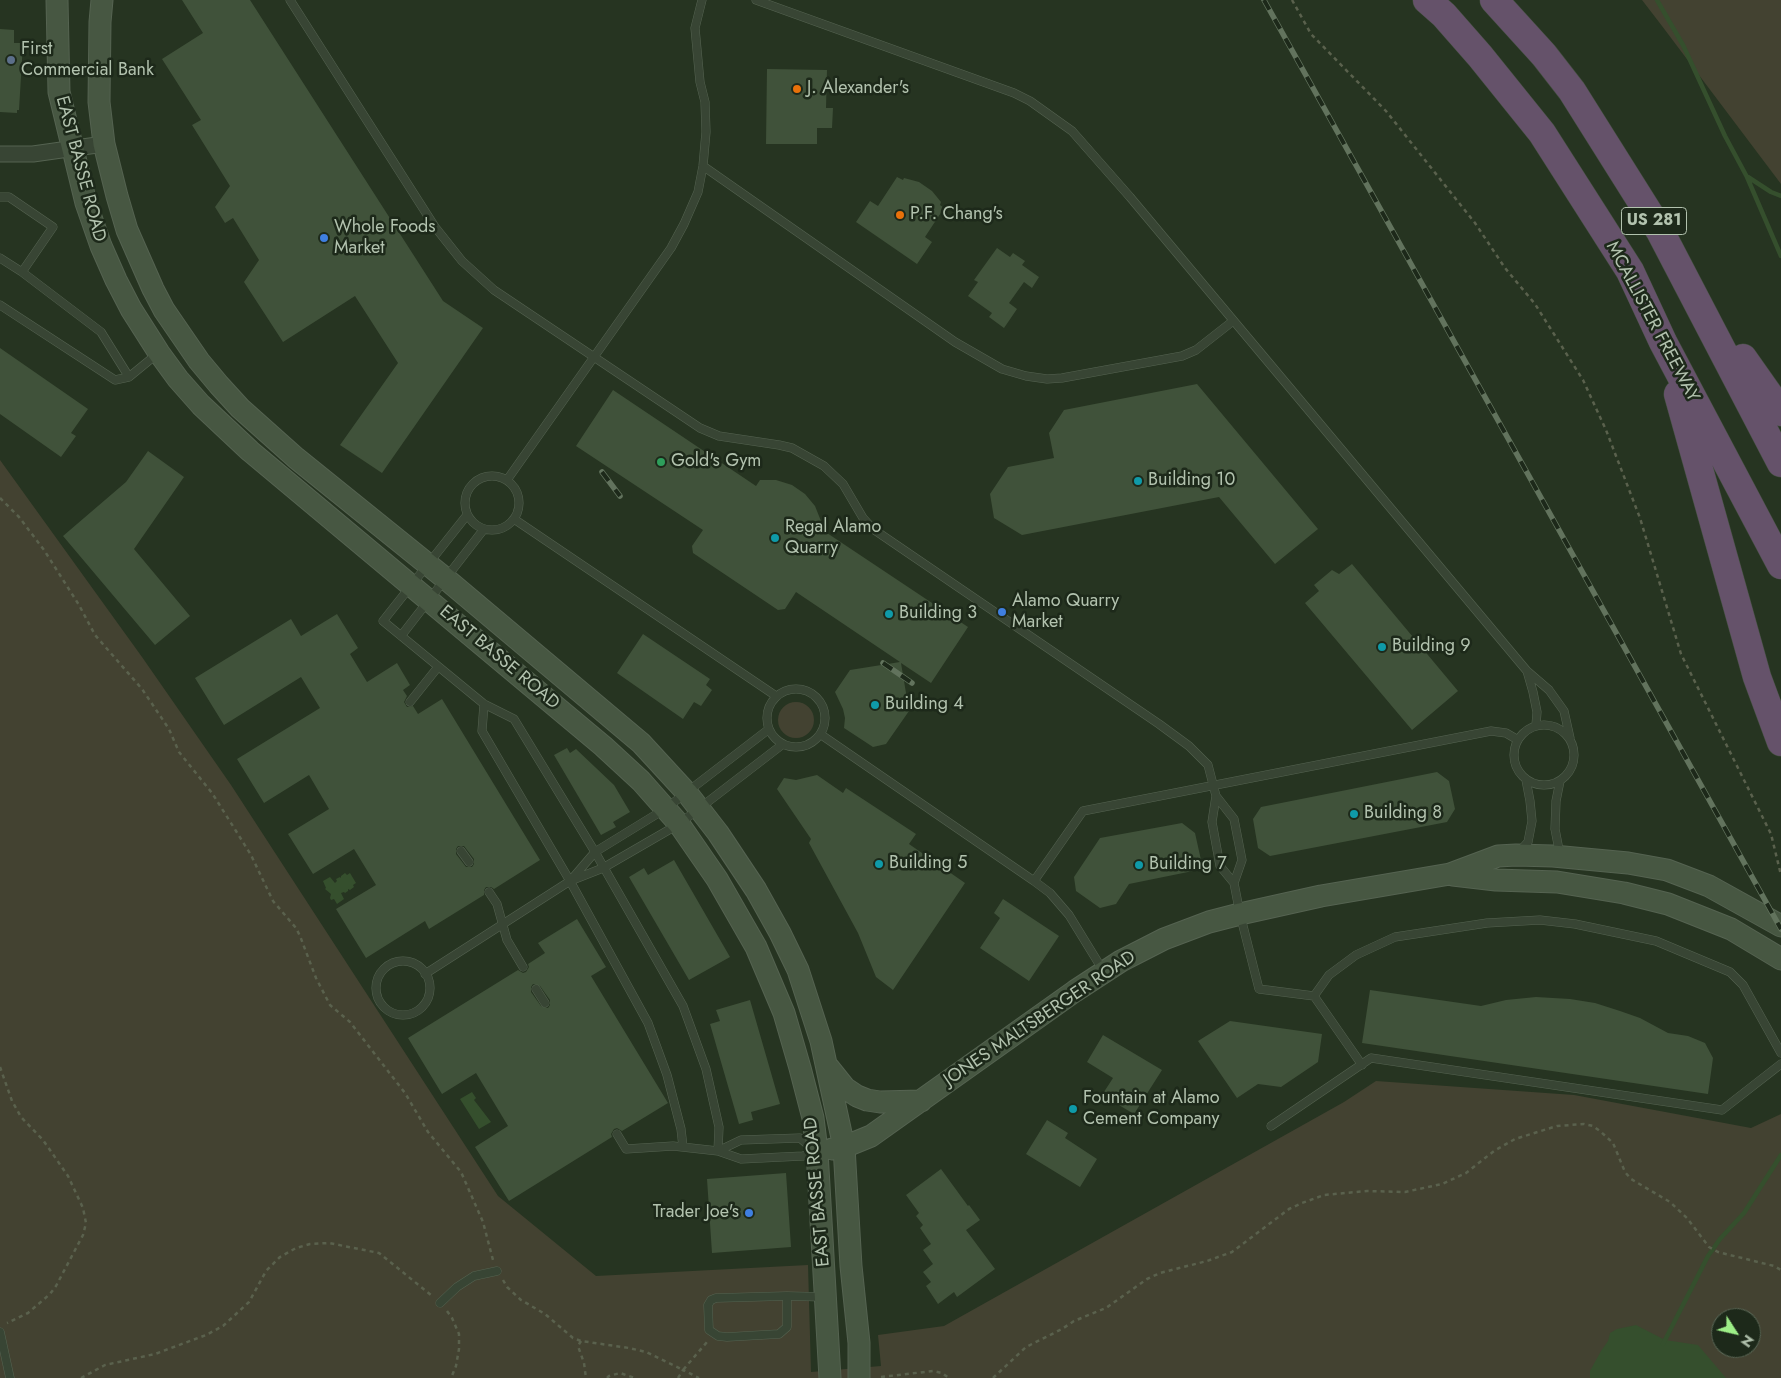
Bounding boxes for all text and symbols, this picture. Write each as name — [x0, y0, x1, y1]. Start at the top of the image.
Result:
place label: First Commercial Bank — [21, 39, 154, 82]
marker: First Commercial Bank — [5, 54, 17, 66]
place label: J. Alexander's — [807, 78, 909, 100]
marker: J. Alexander's — [791, 83, 803, 95]
street label: EAST BASSE ROAD — [50, 94, 110, 244]
place label: P.F. Chang's — [910, 204, 1003, 226]
road number: US 281 — [1622, 208, 1686, 235]
marker: P.F. Chang's — [894, 209, 906, 221]
place label: Whole Foods Market — [334, 217, 436, 260]
marker: Whole Foods Market — [318, 232, 330, 244]
street label: MCALLISTER FREEWAY — [1601, 238, 1703, 406]
place label: Gold's Gym — [671, 451, 761, 473]
marker: Gold's Gym — [655, 456, 667, 468]
place label: Building 10 — [1148, 470, 1235, 492]
marker: Building 10 — [1132, 475, 1144, 487]
place label: Regal Alamo Quarry — [785, 517, 881, 560]
marker: Regal Alamo Quarry — [769, 532, 781, 544]
place label: Alamo Quarry Market — [1012, 591, 1119, 634]
street label: EAST BASSE ROAD — [435, 602, 563, 714]
place label: Building 3 — [899, 603, 977, 625]
marker: Alamo Quarry Market — [996, 606, 1008, 618]
marker: Building 3 — [883, 608, 895, 620]
place label: Building 9 — [1392, 636, 1471, 658]
marker: Building 9 — [1376, 641, 1388, 653]
place label: Building 4 — [885, 694, 964, 716]
marker: Building 4 — [869, 699, 881, 711]
place label: Building 8 — [1364, 803, 1442, 825]
marker: Building 8 — [1348, 808, 1360, 820]
place label: Building 5 — [889, 853, 968, 875]
place label: Building 7 — [1149, 854, 1227, 876]
marker: Building 5 — [873, 858, 885, 870]
marker: Building 7 — [1133, 859, 1145, 871]
street label: JONES MALTSBERGER ROAD — [940, 947, 1140, 1091]
place label: Fountain at Alamo Cement Company — [1083, 1088, 1220, 1130]
marker: Fountain at Alamo Cement Company — [1067, 1103, 1079, 1115]
street label: EAST BASSE ROAD — [801, 1116, 835, 1268]
place label: Trader Joe's — [653, 1202, 739, 1224]
marker: Trader Joe's — [743, 1207, 755, 1219]
north arrow — [1711, 1308, 1761, 1358]
text: N — [1736, 1331, 1759, 1351]

